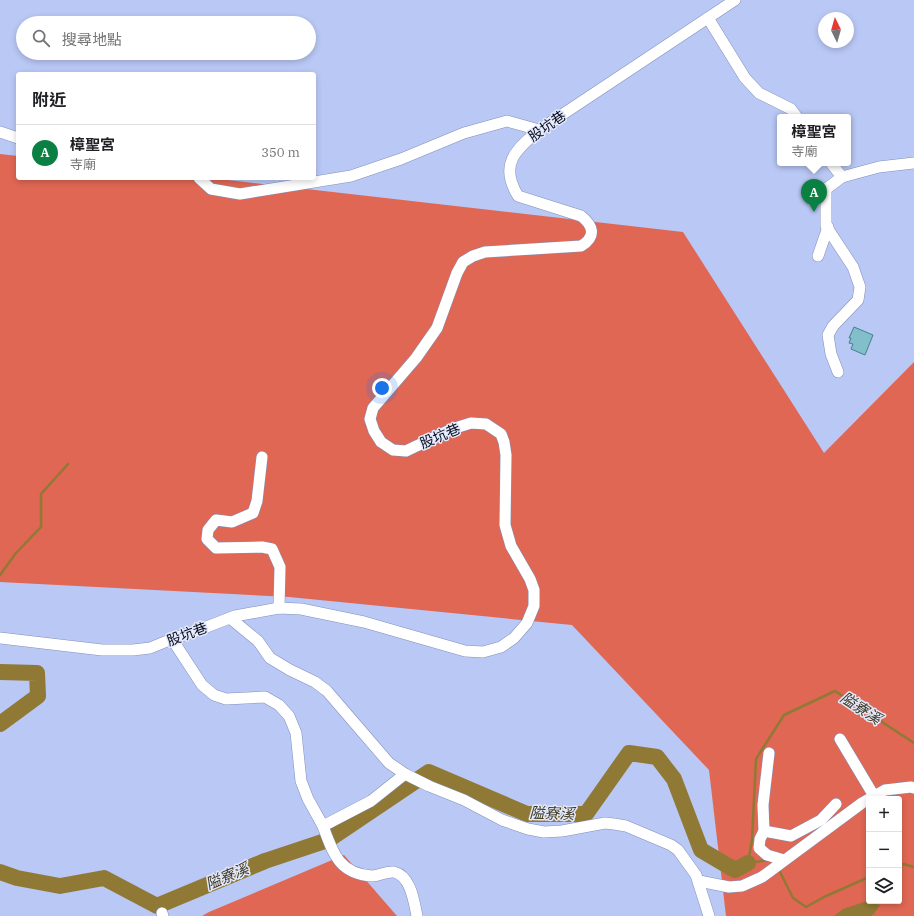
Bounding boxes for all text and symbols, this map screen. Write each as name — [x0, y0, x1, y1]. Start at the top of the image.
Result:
north arrow — [818, 12, 854, 48]
search box — [16, 16, 316, 60]
icon: search — [30, 27, 52, 49]
text: 搜尋地點 — [62, 30, 122, 49]
text: 附近 — [32, 89, 66, 111]
street label: 股坑巷 — [525, 107, 569, 145]
popup — [777, 114, 851, 166]
text: 樟聖宮 — [791, 122, 837, 141]
text: 樟聖宮 — [70, 135, 115, 154]
text: 寺廟 — [791, 143, 818, 160]
text: A — [40, 144, 50, 161]
text: 350 m — [261, 144, 300, 161]
text: 寺廟 — [70, 156, 96, 173]
pin: A — [801, 179, 827, 212]
your location — [372, 378, 392, 398]
street label: 股坑巷 — [417, 420, 463, 452]
street label: 股坑巷 — [164, 618, 210, 650]
water label: 隘寮溪 — [837, 688, 887, 729]
map controls — [866, 796, 902, 904]
button: + — [866, 796, 902, 832]
water label: 隘寮溪 — [529, 803, 577, 823]
button: − — [866, 832, 902, 868]
water label: 隘寮溪 — [203, 858, 253, 894]
button: layers — [866, 868, 902, 904]

